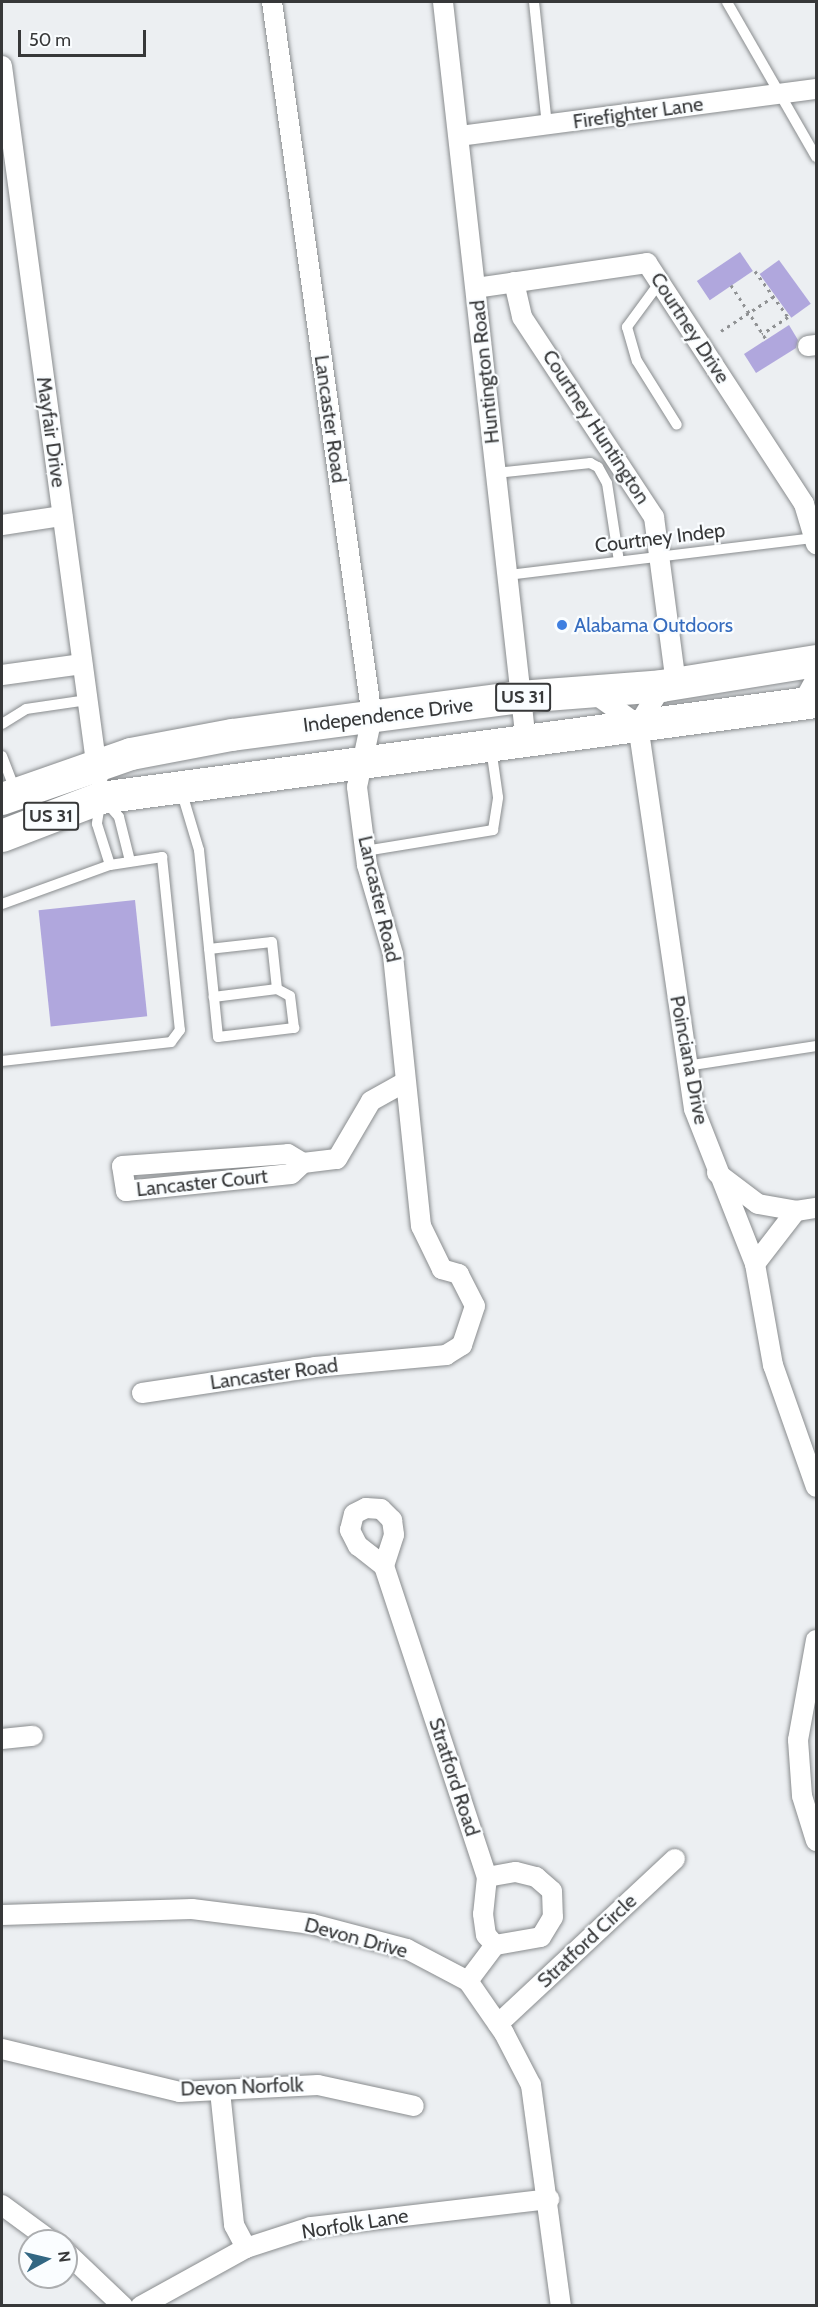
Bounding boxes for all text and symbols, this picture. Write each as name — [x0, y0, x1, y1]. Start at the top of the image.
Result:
scale bar — [21, 18, 148, 56]
text: 50 m — [29, 29, 71, 51]
street label: Firefighter Lane — [571, 92, 705, 134]
street label: Courtney Drive — [645, 268, 735, 388]
street label: Huntington Road — [466, 299, 504, 445]
street label: Courtney Huntington — [537, 345, 655, 509]
street label: Lancaster Road — [309, 354, 351, 484]
street label: Mayfair Drive — [31, 375, 71, 489]
street label: Courtney Indep — [593, 518, 727, 558]
place label: Alabama Outdoors — [574, 613, 733, 637]
marker: Alabama Outdoors — [555, 618, 569, 632]
road number: US 31 — [494, 682, 552, 712]
street label: Independence Drive — [302, 693, 474, 737]
road number: US 31 — [22, 801, 80, 831]
street label: Lancaster Road — [353, 834, 405, 964]
street label: Poinciana Drive — [665, 994, 713, 1126]
street label: Lancaster Court — [135, 1164, 269, 1202]
street label: Lancaster Road — [209, 1353, 339, 1395]
street label: Stratford Road — [424, 1715, 484, 1839]
street label: Stratford Circle — [532, 1889, 642, 1993]
street label: Devon Drive — [302, 1913, 410, 1963]
street label: Devon Norfolk — [180, 2073, 304, 2101]
street label: Norfolk Lane — [300, 2204, 410, 2244]
north arrow — [18, 2229, 78, 2289]
text: N — [54, 2250, 75, 2264]

